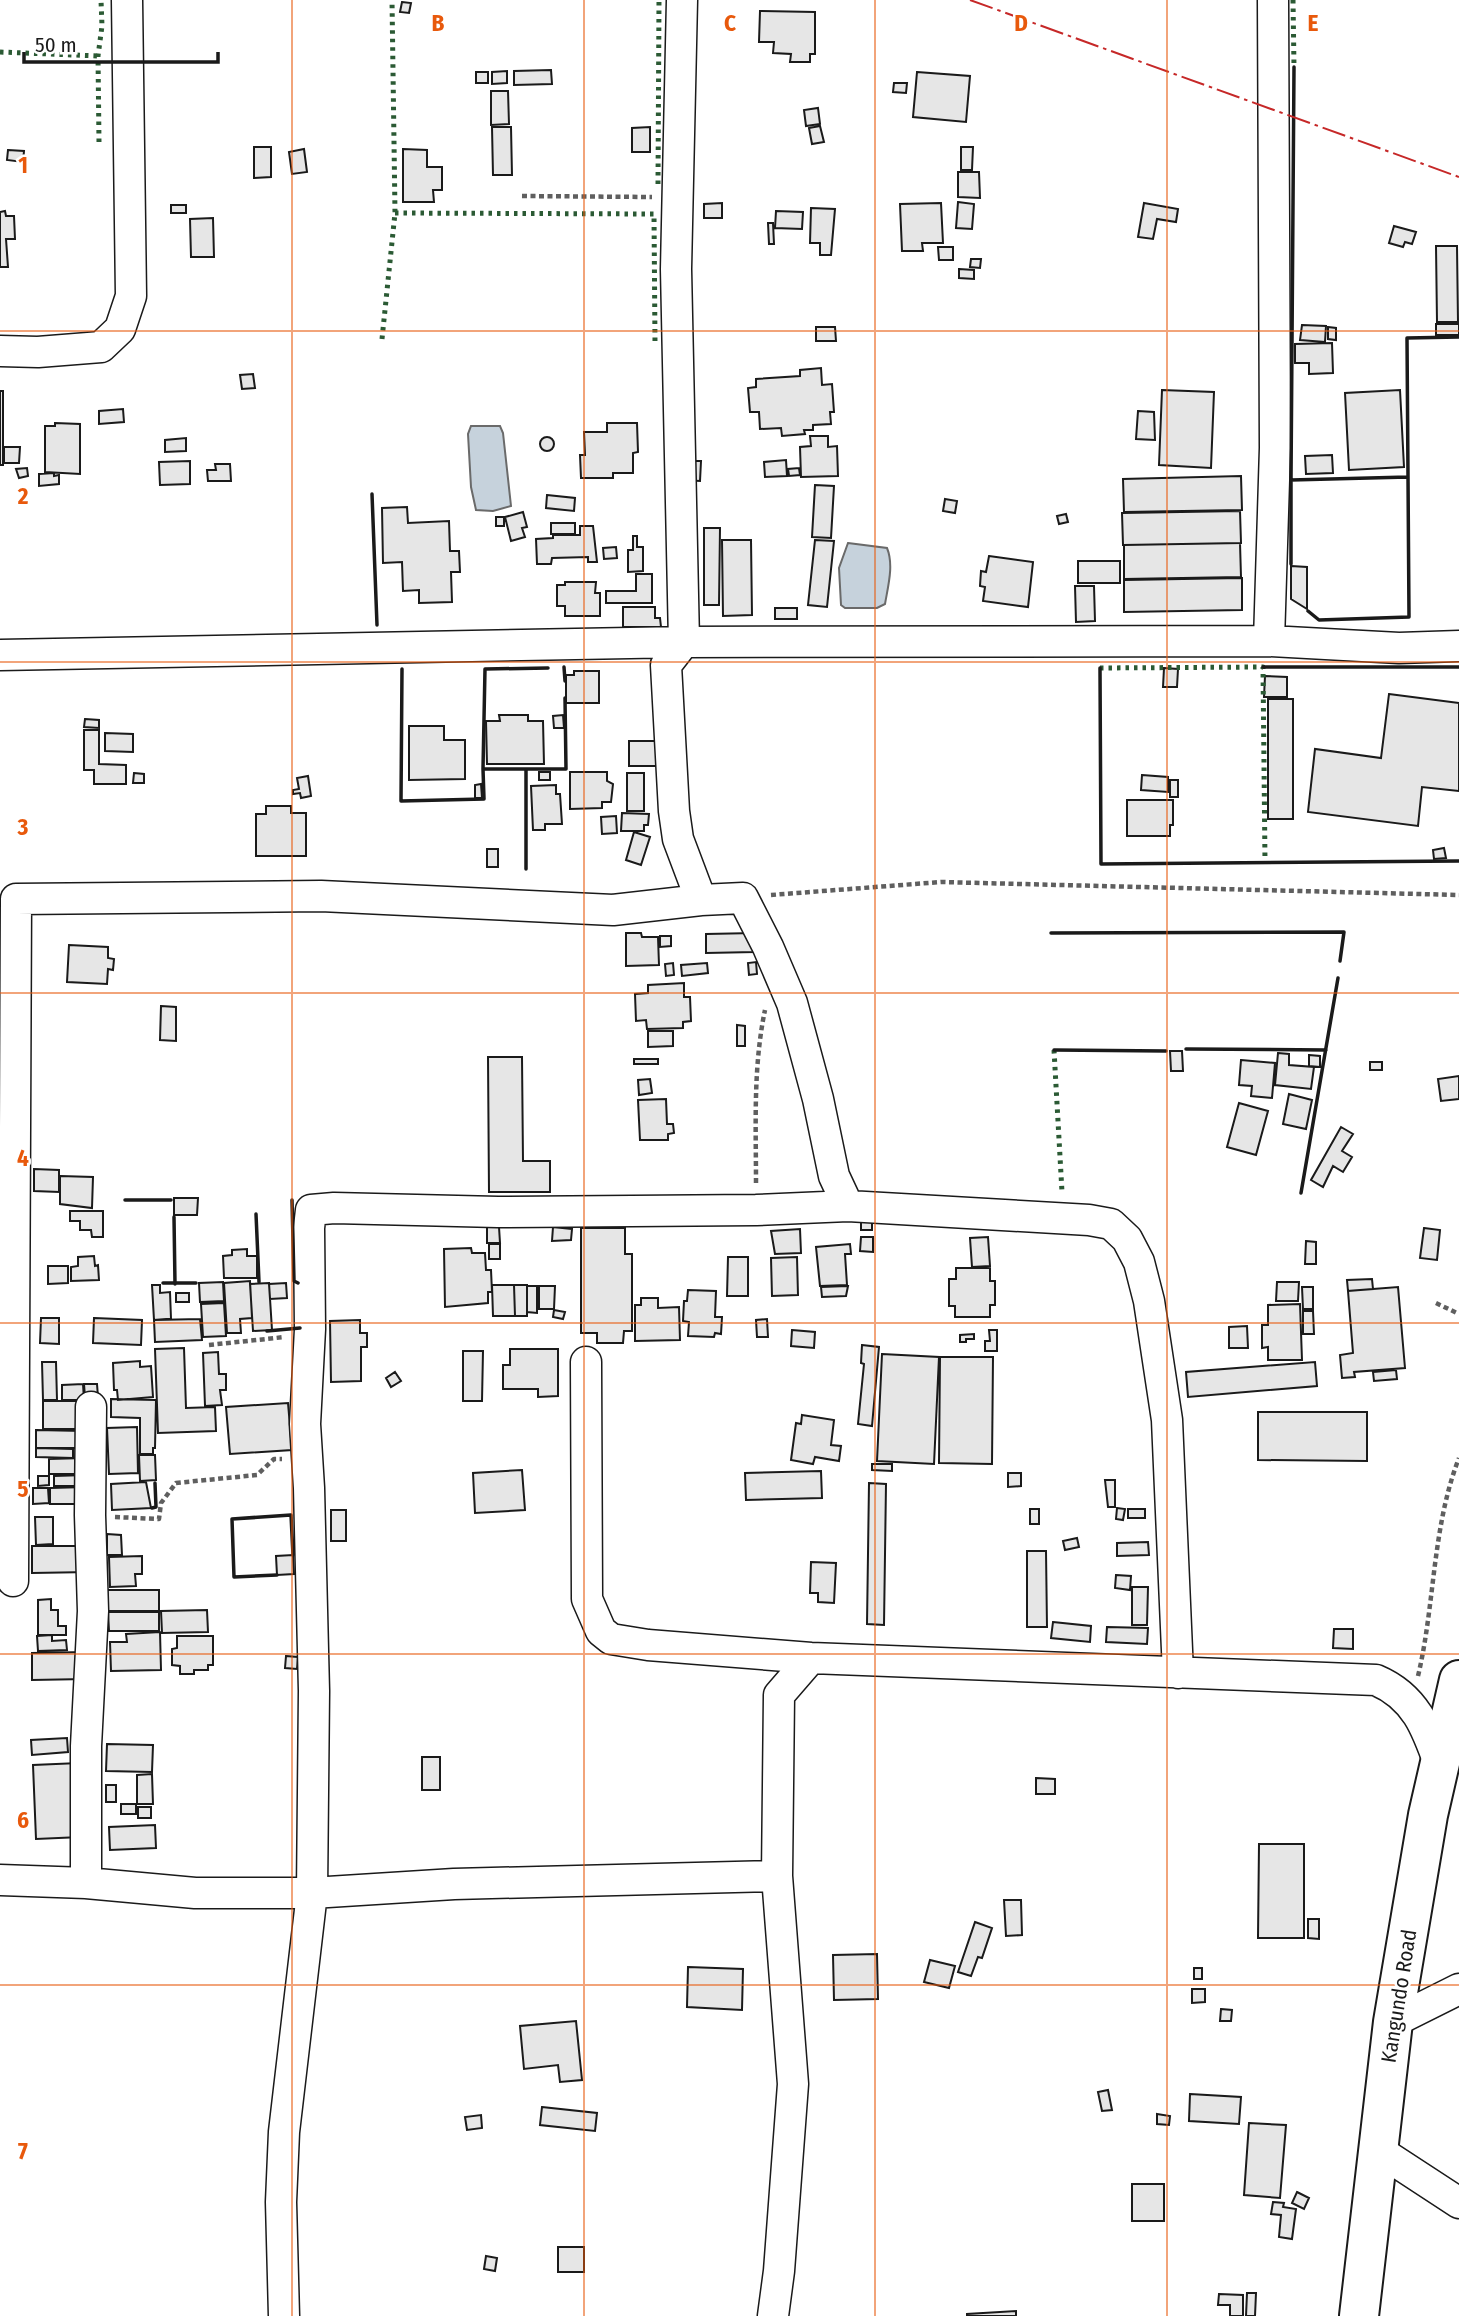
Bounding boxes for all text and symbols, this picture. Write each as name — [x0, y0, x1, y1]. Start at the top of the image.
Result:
text: B — [432, 9, 445, 37]
text: C — [724, 9, 736, 37]
text: D — [1014, 9, 1028, 37]
text: E — [1308, 9, 1319, 37]
scale bar — [24, 21, 219, 65]
text: 50 m — [35, 32, 77, 58]
text: 1 — [18, 151, 28, 179]
text: 2 — [17, 482, 29, 510]
text: 3 — [17, 813, 29, 841]
text: 4 — [17, 1144, 29, 1172]
text: 5 — [17, 1475, 29, 1503]
text: 6 — [17, 1806, 29, 1834]
street label: Kangundo Road — [1376, 1927, 1422, 2065]
text: 7 — [18, 2137, 28, 2165]

